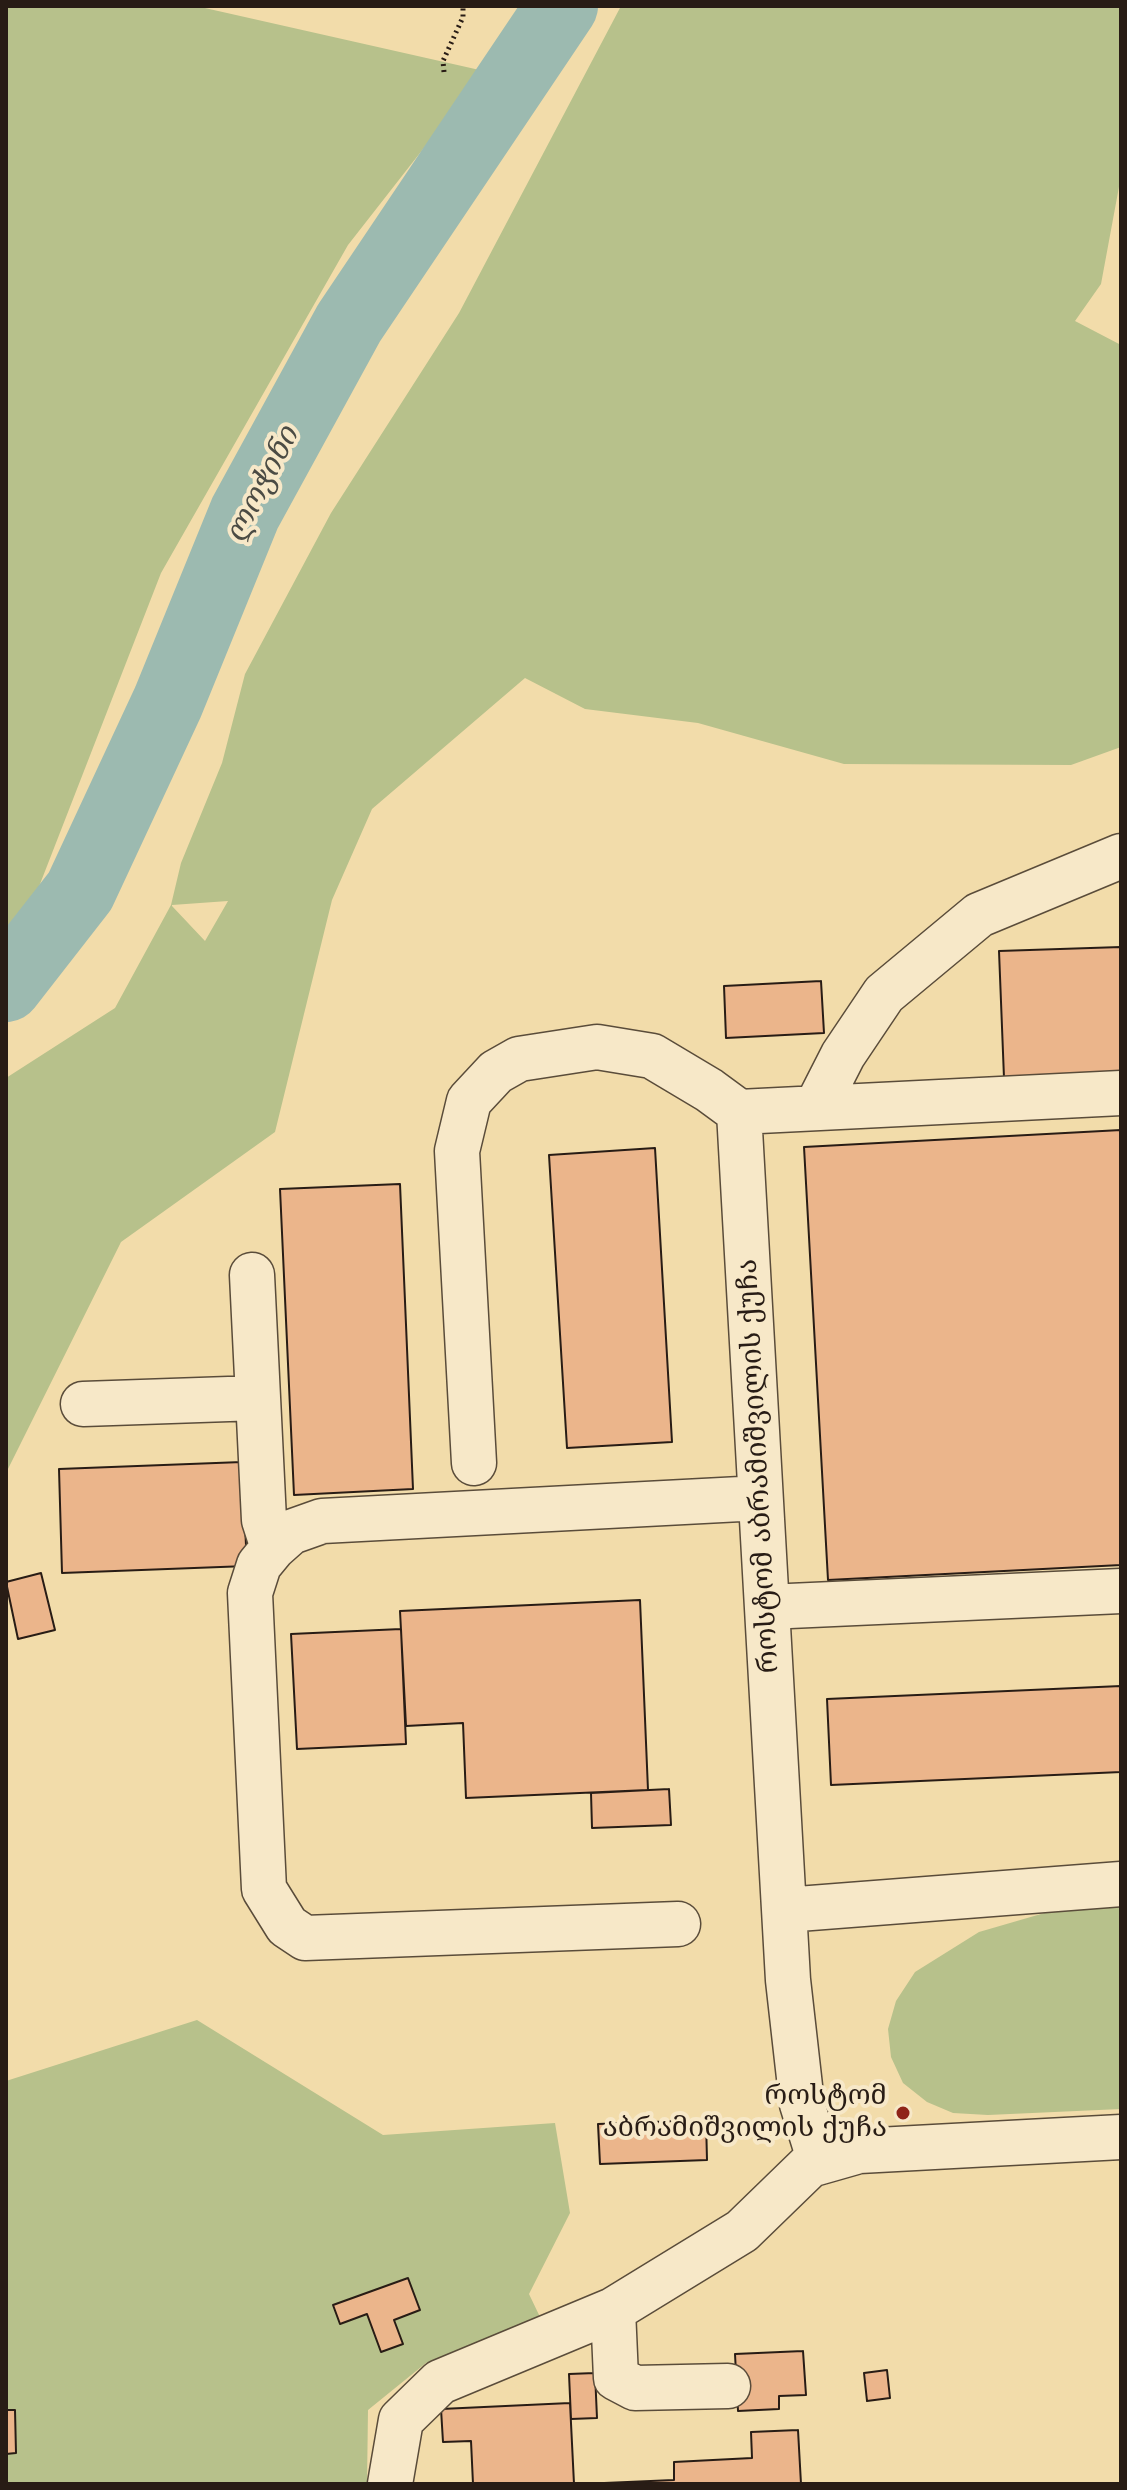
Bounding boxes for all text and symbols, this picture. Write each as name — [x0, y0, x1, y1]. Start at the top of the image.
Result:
water label: ლოჭინი — [219, 421, 307, 549]
street label: როსტომ აბრამიშვილის ქუჩა — [731, 1258, 787, 1674]
place label: როსტომ აბრამიშვილის ქუჩა — [603, 2080, 887, 2146]
marker: როსტომ აბრამიშვილის ქუჩა — [894, 2104, 912, 2122]

